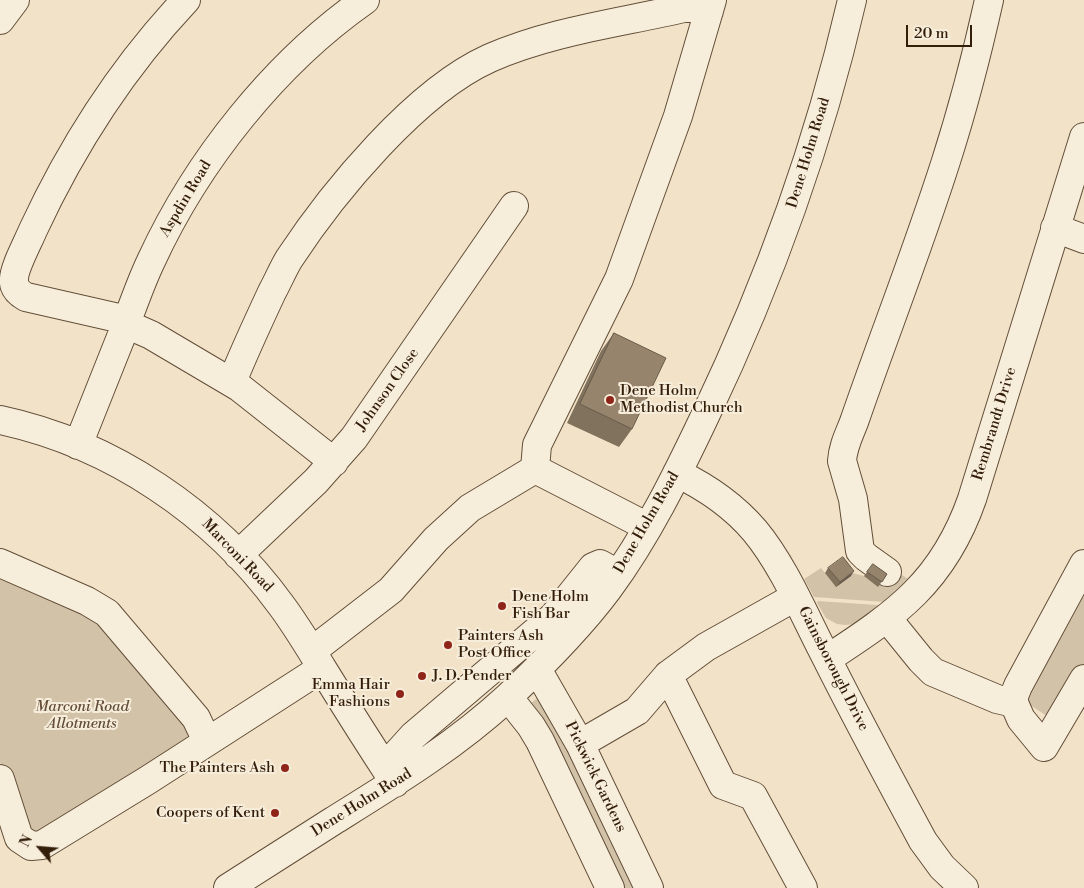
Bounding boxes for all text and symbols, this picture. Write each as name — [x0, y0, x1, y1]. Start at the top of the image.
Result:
scale bar — [909, 15, 975, 47]
text: 20 m — [914, 24, 949, 43]
street label: Dene Holm Road — [784, 96, 834, 210]
street label: Aspdin Road — [156, 158, 216, 240]
street label: Johnson Close — [353, 345, 423, 435]
street label: Rembrandt Drive — [969, 365, 1021, 483]
place label: Dene Holm Methodist Church — [620, 382, 743, 417]
marker: Dene Holm Methodist Church — [604, 394, 616, 406]
street label: Dene Holm Road — [611, 469, 683, 577]
street label: Marconi Road — [198, 516, 276, 596]
place label: Dene Holm Fish Bar — [512, 588, 589, 623]
marker: Dene Holm Fish Bar — [496, 600, 508, 612]
street label: Gainsborough Drive — [794, 604, 872, 734]
place label: Painters Ash Post Office — [458, 627, 544, 662]
marker: Painters Ash Post Office — [442, 639, 454, 651]
place label: J. D. Pender — [432, 667, 512, 685]
marker: J. D. Pender — [416, 670, 428, 682]
place label: Emma Hair Fashions — [312, 676, 390, 711]
marker: Emma Hair Fashions — [394, 688, 406, 700]
park label: Marconi Road Allotments — [35, 698, 129, 733]
street label: Pickwick Gardens — [560, 719, 630, 835]
place label: The Painters Ash — [159, 759, 275, 777]
marker: The Painters Ash — [279, 762, 291, 774]
street label: Dene Holm Road — [309, 765, 415, 841]
place label: Coopers of Kent — [156, 804, 265, 822]
marker: Coopers of Kent — [269, 807, 281, 819]
north arrow — [15, 823, 65, 873]
text: N — [16, 832, 37, 850]

